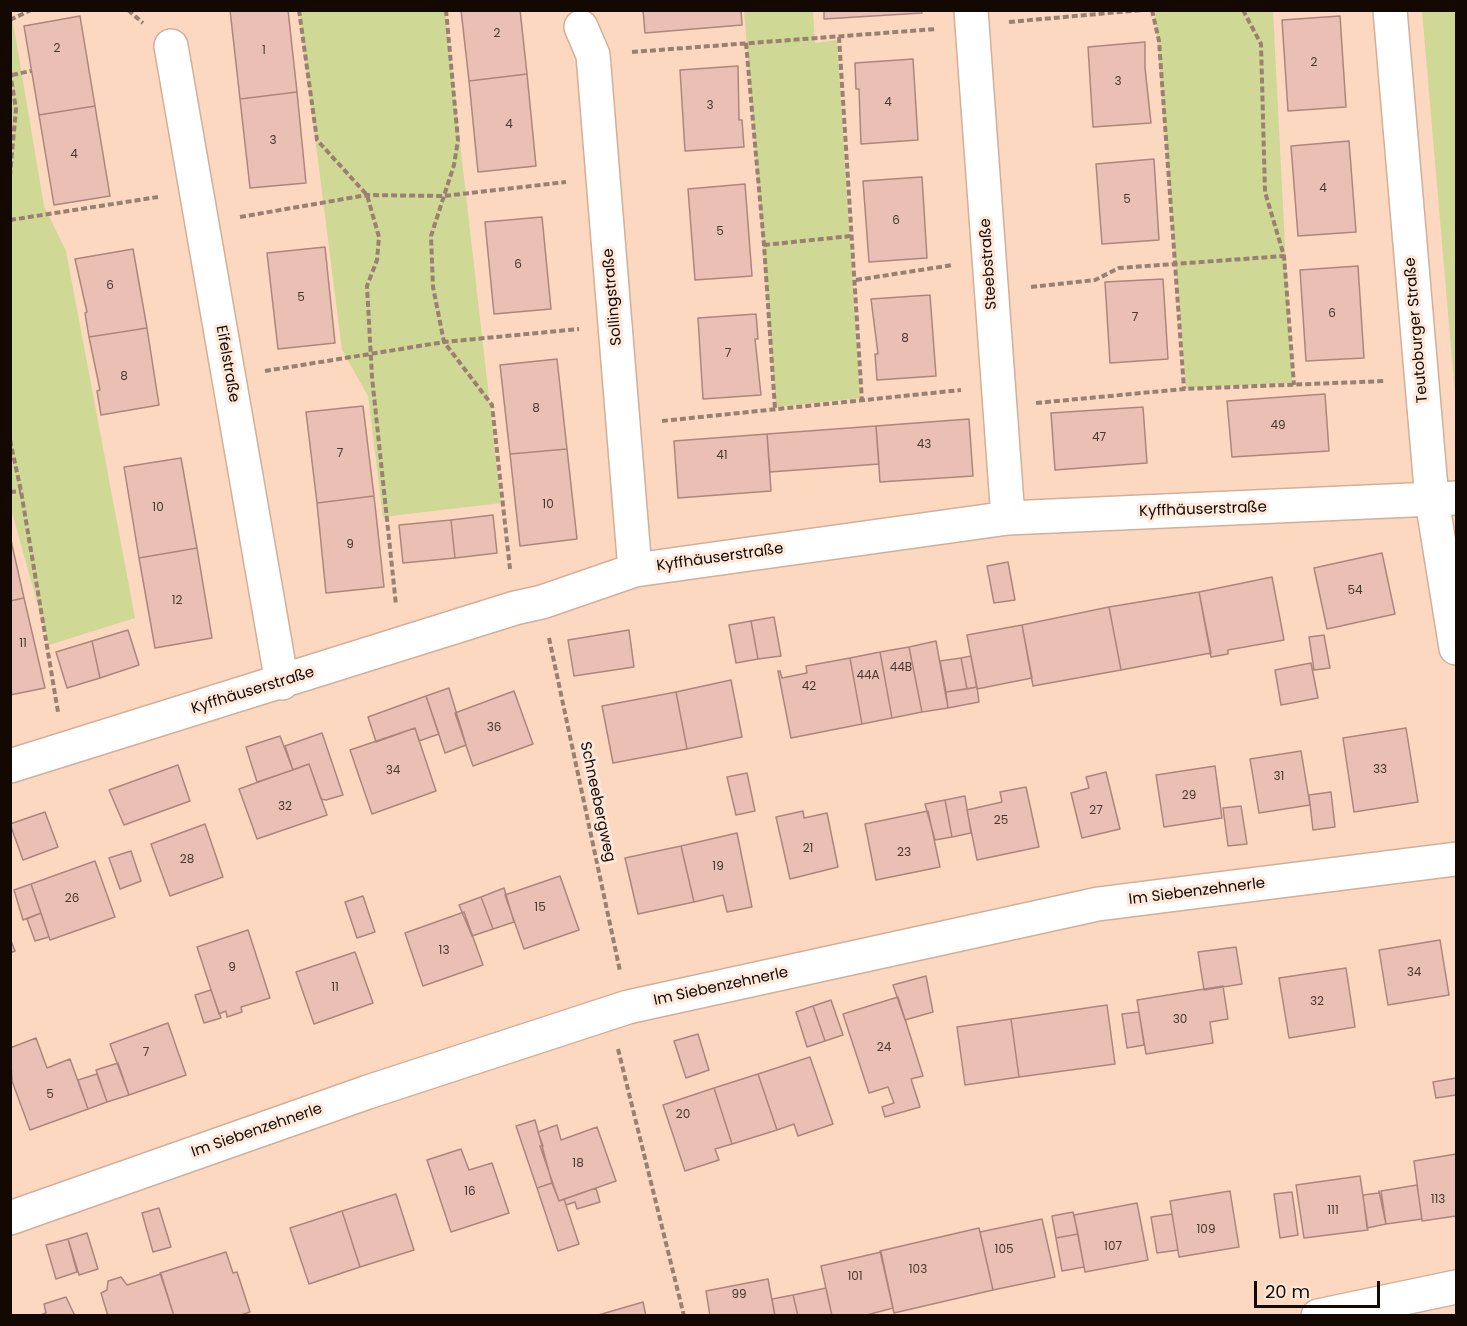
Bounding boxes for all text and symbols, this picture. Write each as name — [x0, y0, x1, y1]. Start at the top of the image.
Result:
house number: 2 — [494, 27, 500, 41]
house number: 2 — [54, 42, 60, 56]
house number: 1 — [262, 44, 266, 58]
house number: 2 — [1311, 56, 1317, 70]
house number: 3 — [1114, 75, 1122, 89]
house number: 4 — [884, 96, 892, 110]
house number: 3 — [706, 99, 714, 113]
house number: 4 — [505, 118, 513, 132]
house number: 3 — [269, 134, 277, 148]
house number: 4 — [70, 148, 78, 162]
house number: 4 — [1319, 182, 1327, 196]
house number: 5 — [1123, 193, 1131, 207]
house number: 6 — [892, 214, 900, 228]
street label: Steebstraße — [977, 218, 1001, 310]
house number: 5 — [716, 225, 724, 239]
street label: Sollingstraße — [600, 248, 626, 346]
street label: Teutoburger Straße — [1402, 257, 1432, 403]
house number: 6 — [514, 258, 522, 272]
house number: 6 — [106, 279, 114, 293]
house number: 5 — [297, 291, 305, 305]
house number: 6 — [1328, 307, 1336, 321]
house number: 7 — [1132, 311, 1138, 325]
street label: Eifelstraße — [211, 324, 243, 404]
house number: 8 — [901, 332, 909, 346]
house number: 7 — [725, 347, 731, 361]
house number: 8 — [120, 370, 128, 384]
house number: 8 — [532, 402, 540, 416]
house number: 49 — [1270, 419, 1286, 433]
house number: 47 — [1092, 431, 1106, 445]
house number: 43 — [917, 438, 931, 452]
house number: 7 — [337, 447, 343, 461]
house number: 41 — [716, 449, 728, 463]
house number: 10 — [542, 498, 554, 512]
street label: Kyffhäuserstraße — [1139, 499, 1267, 521]
house number: 10 — [152, 501, 164, 515]
house number: 9 — [346, 538, 354, 552]
street label: Kyffhäuserstraße — [655, 540, 785, 576]
house number: 54 — [1347, 584, 1363, 598]
house number: 12 — [172, 594, 182, 608]
house number: 11 — [19, 637, 27, 651]
house number: 44B — [890, 661, 912, 675]
street label: Kyffhäuserstraße — [189, 664, 317, 718]
house number: 44A — [856, 669, 880, 683]
house number: 42 — [802, 680, 816, 694]
house number: 36 — [487, 721, 501, 735]
street label: Schneebergweg — [575, 740, 619, 864]
house number: 33 — [1373, 763, 1387, 777]
house number: 34 — [386, 764, 400, 778]
house number: 31 — [1274, 770, 1284, 784]
house number: 29 — [1182, 789, 1196, 803]
house number: 32 — [278, 800, 292, 814]
house number: 27 — [1089, 804, 1103, 818]
house number: 25 — [994, 814, 1008, 828]
house number: 21 — [803, 842, 813, 856]
house number: 23 — [897, 846, 911, 860]
house number: 28 — [180, 853, 194, 867]
house number: 19 — [712, 860, 724, 874]
street label: Im Siebenzehnerle — [1128, 875, 1266, 909]
house number: 26 — [65, 892, 79, 906]
house number: 15 — [534, 901, 546, 915]
house number: 13 — [439, 944, 449, 958]
house number: 9 — [228, 961, 236, 975]
street label: Im Siebenzehnerle — [652, 964, 790, 1010]
house number: 34 — [1407, 966, 1421, 980]
house number: 11 — [331, 981, 339, 995]
house number: 32 — [1310, 995, 1324, 1009]
house number: 30 — [1173, 1013, 1187, 1027]
house number: 24 — [877, 1041, 891, 1055]
house number: 7 — [143, 1046, 149, 1060]
house number: 5 — [46, 1088, 54, 1102]
street label: Im Siebenzehnerle — [189, 1100, 325, 1162]
house number: 20 — [676, 1108, 690, 1122]
house number: 18 — [572, 1157, 584, 1171]
house number: 16 — [464, 1185, 476, 1199]
house number: 113 — [1431, 1193, 1445, 1207]
house number: 111 — [1327, 1204, 1339, 1218]
house number: 109 — [1197, 1223, 1215, 1237]
house number: 107 — [1104, 1240, 1122, 1254]
house number: 105 — [995, 1243, 1013, 1257]
house number: 103 — [909, 1263, 927, 1277]
scale bar — [1257, 1269, 1383, 1307]
house number: 101 — [847, 1270, 863, 1284]
text: 20 m — [1265, 1279, 1310, 1304]
house number: 99 — [731, 1288, 747, 1302]

